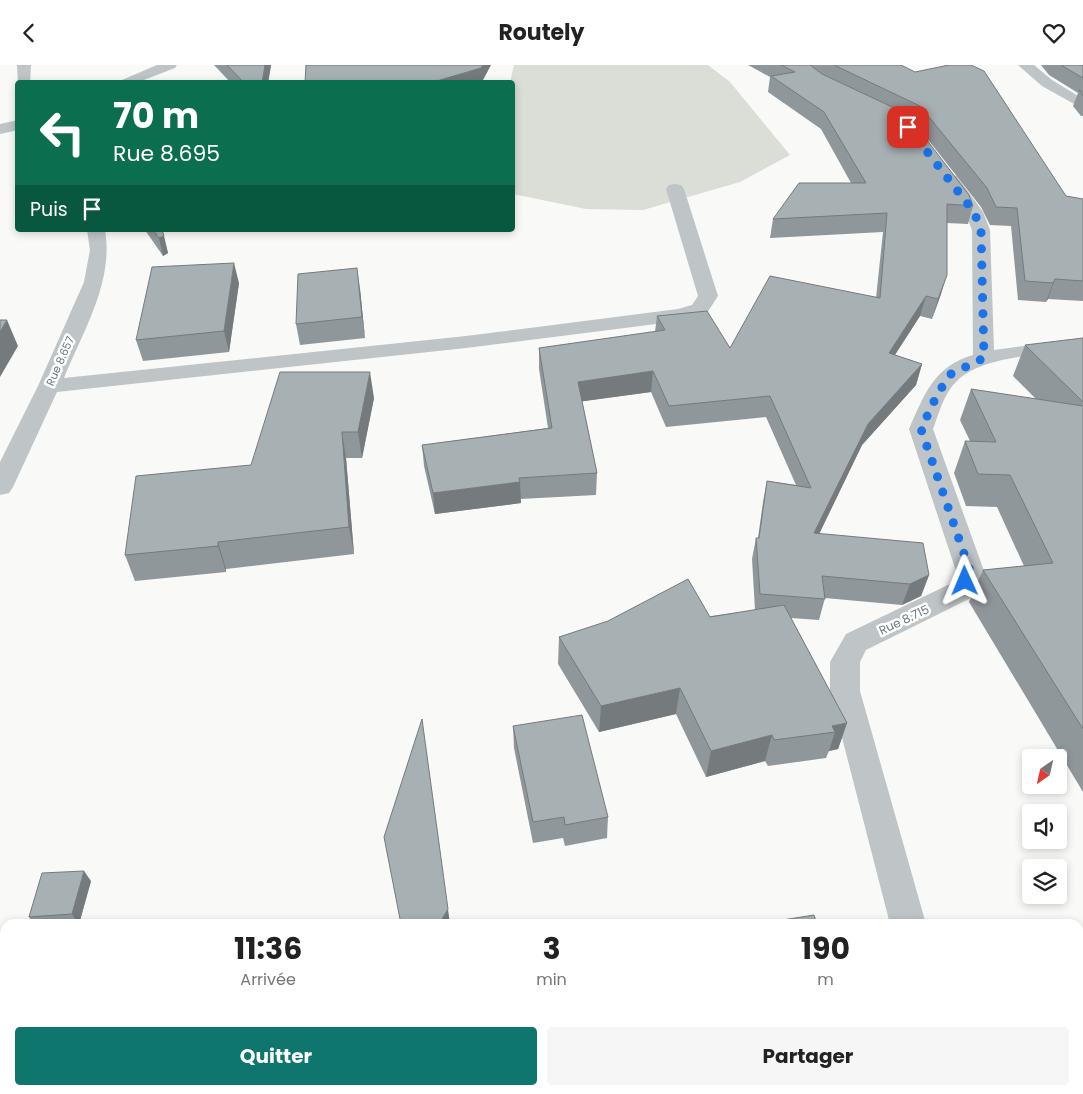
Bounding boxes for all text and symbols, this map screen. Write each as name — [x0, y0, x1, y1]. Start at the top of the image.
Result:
text: Routely — [498, 17, 585, 48]
icon: back — [15, 19, 43, 47]
icon: heart — [1040, 19, 1068, 47]
text: 70 m — [113, 91, 199, 140]
icon: left — [30, 100, 95, 165]
pin — [887, 106, 929, 148]
icon: arrive — [894, 113, 922, 141]
text: Rue 8.695 — [113, 138, 220, 169]
icon: arrive — [78, 195, 106, 223]
text: Puis — [30, 196, 68, 223]
street label: Rue 8.657 — [42, 334, 78, 388]
position arrow — [938, 554, 990, 606]
street label: Rue 8.715 — [876, 601, 932, 639]
north arrow — [1022, 749, 1068, 794]
map controls — [1022, 749, 1067, 904]
button: sound — [1022, 804, 1067, 849]
button: layers — [1022, 859, 1067, 904]
text: 11:36 — [234, 927, 302, 970]
text: 3 — [542, 927, 561, 970]
text: 190 — [801, 927, 850, 970]
text: Arrivée — [240, 968, 296, 991]
text: min — [536, 968, 567, 991]
text: m — [817, 968, 834, 991]
button: Quitter — [15, 1027, 537, 1085]
button: Partager — [547, 1027, 1069, 1085]

